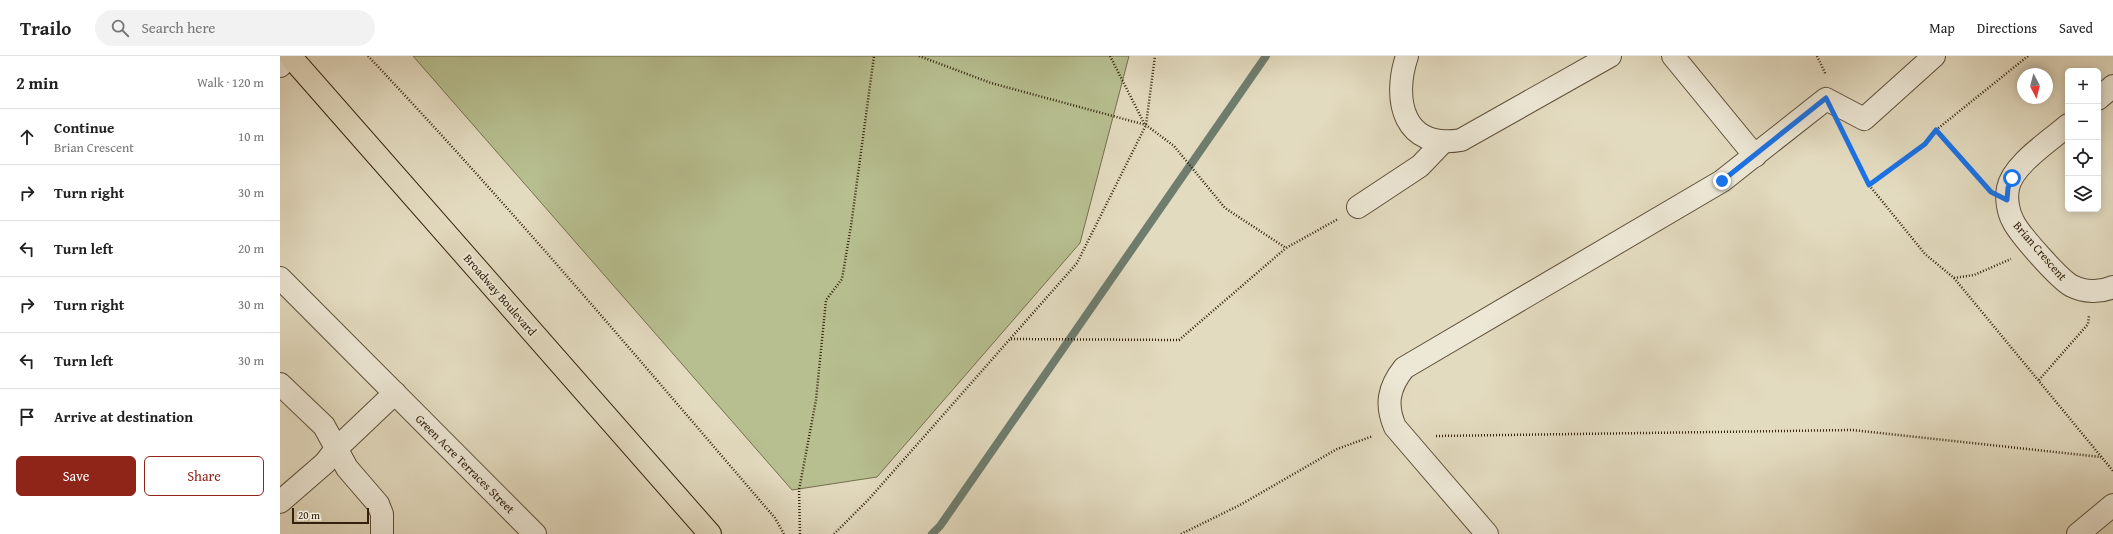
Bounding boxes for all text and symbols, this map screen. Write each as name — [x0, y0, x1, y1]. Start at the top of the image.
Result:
search box — [95, 10, 375, 46]
text: Trailo — [20, 14, 71, 42]
icon: search — [109, 17, 131, 39]
text: Search here — [141, 17, 215, 38]
text: Map — [1929, 18, 1955, 38]
text: Directions — [1977, 18, 2037, 38]
text: Saved — [2059, 18, 2093, 38]
north arrow — [2017, 68, 2053, 104]
map controls — [2065, 68, 2101, 212]
button: + — [2065, 68, 2101, 104]
text: 2 min — [16, 70, 58, 95]
text: Walk · 120 m — [197, 73, 264, 92]
button: − — [2065, 104, 2101, 140]
text: Continue — [54, 117, 115, 138]
icon: ahead — [16, 126, 38, 148]
text: 10 m — [238, 127, 264, 146]
text: Brian Crescent — [54, 138, 134, 157]
button: locate — [2065, 140, 2101, 176]
route start — [2003, 169, 2021, 187]
route end — [1713, 172, 1731, 190]
button: layers — [2065, 176, 2101, 212]
icon: right — [16, 182, 38, 204]
text: Turn right — [54, 182, 125, 203]
text: 30 m — [238, 183, 264, 202]
street label: Brian Crescent — [2010, 217, 2071, 285]
icon: left — [16, 238, 38, 260]
text: Turn left — [54, 238, 113, 259]
text: 20 m — [238, 239, 264, 258]
street label: Broadway Boulevard — [460, 250, 541, 340]
icon: right — [16, 294, 38, 316]
text: Turn right — [54, 294, 125, 315]
text: 30 m — [238, 295, 264, 314]
icon: left — [16, 350, 38, 372]
text: Turn left — [54, 350, 113, 371]
text: 30 m — [238, 351, 264, 370]
icon: arrive — [16, 406, 38, 428]
text: Arrive at destination — [54, 406, 193, 427]
street label: Green Acre Terraces Street — [412, 410, 519, 518]
button: Save — [16, 456, 136, 496]
button: Share — [144, 456, 264, 496]
scale bar — [292, 506, 369, 525]
text: 20 m — [298, 507, 320, 523]

